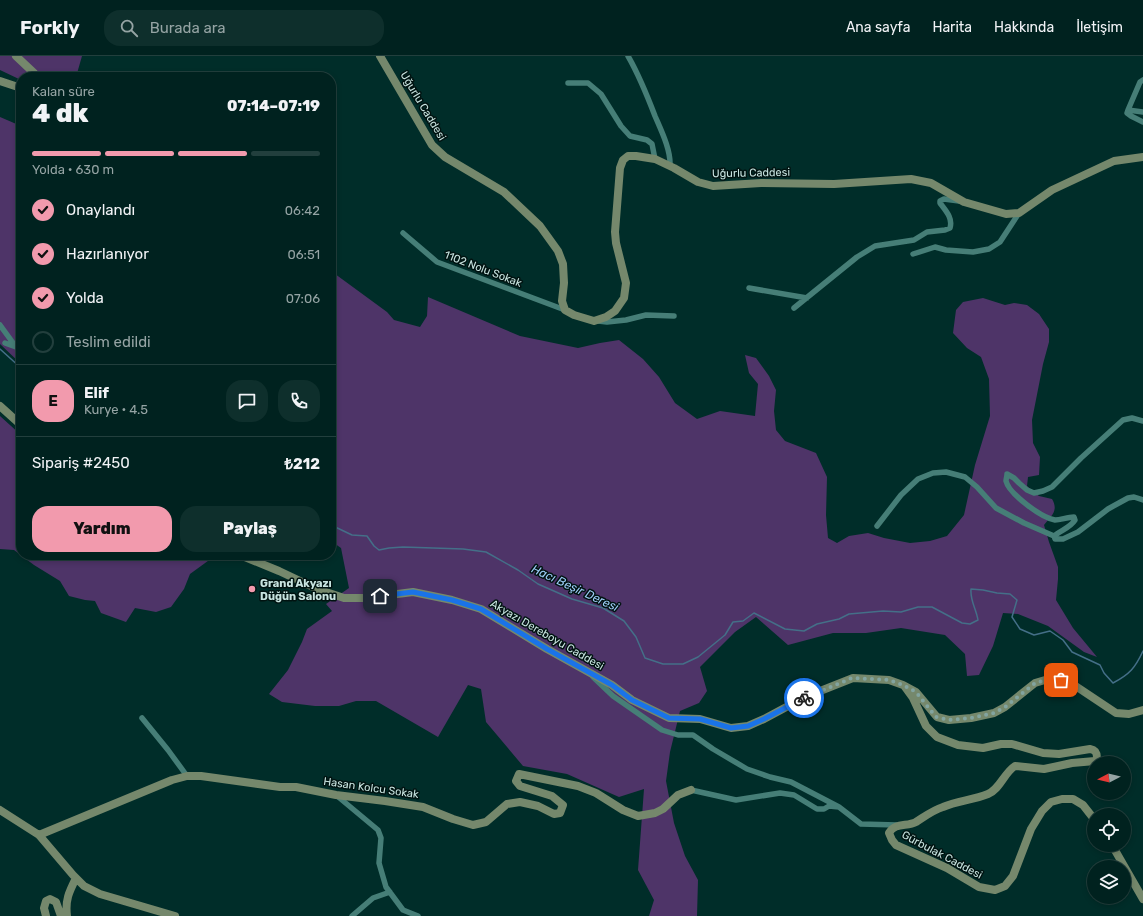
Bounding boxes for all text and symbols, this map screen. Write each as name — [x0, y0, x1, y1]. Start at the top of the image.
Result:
search box — [104, 10, 384, 46]
text: Forkly — [20, 16, 80, 39]
icon: search — [118, 17, 140, 39]
text: Burada ara — [150, 19, 226, 37]
text: Ana sayfa — [846, 19, 910, 36]
text: Harita — [932, 19, 972, 36]
text: Hakkında — [994, 19, 1054, 36]
text: İletişim — [1076, 19, 1123, 36]
street label: Uğurlu Caddesi — [397, 69, 449, 143]
text: Kalan süre — [32, 84, 95, 99]
text: 07:14–07:19 — [227, 97, 320, 115]
text: 4 dk — [32, 98, 88, 129]
text: Yolda · 630 m — [32, 162, 114, 177]
street label: Uğurlu Caddesi — [712, 166, 790, 180]
icon: check — [32, 199, 54, 221]
text: Onaylandı — [66, 201, 135, 219]
text: 06:42 — [285, 203, 320, 218]
icon: check — [32, 243, 54, 265]
text: Hazırlanıyor — [66, 245, 149, 263]
text: 06:51 — [287, 247, 320, 262]
street label: 1102 Nolu Sokak — [442, 248, 524, 290]
icon: check — [32, 287, 54, 309]
text: Yolda — [66, 289, 104, 307]
text: 07:06 — [286, 291, 320, 306]
text: Teslim edildi — [66, 333, 151, 351]
button: chat — [226, 380, 268, 422]
button: phone — [278, 380, 320, 422]
text: Elif — [84, 384, 109, 402]
text: E — [48, 392, 58, 410]
text: Kurye · 4.5 — [84, 402, 148, 417]
text: Sipariş #2450 — [32, 454, 130, 472]
text: ₺212 — [284, 455, 320, 473]
button: Yardım — [32, 506, 172, 552]
button: Paylaş — [180, 506, 320, 552]
water label: Hacı Beşir Deresi — [529, 562, 622, 615]
place label: Grand Akyazı Düğün Salonu — [260, 577, 336, 603]
pin — [363, 579, 397, 613]
marker: Grand Akyazı Düğün Salonu — [247, 584, 257, 594]
icon: home — [369, 585, 391, 607]
street label: Akyazı Dereboyu Caddesi — [488, 597, 606, 673]
pin — [1044, 663, 1078, 697]
icon: bag — [1050, 669, 1072, 691]
courier — [784, 678, 824, 718]
icon: bike — [793, 687, 815, 709]
north arrow — [1087, 756, 1131, 800]
map controls — [1087, 756, 1131, 904]
street label: Hasan Kolcu Sokak — [323, 775, 420, 801]
button: locate — [1087, 808, 1131, 852]
street label: Gürbulak Caddesi — [899, 828, 985, 882]
button: layers — [1087, 860, 1131, 904]

